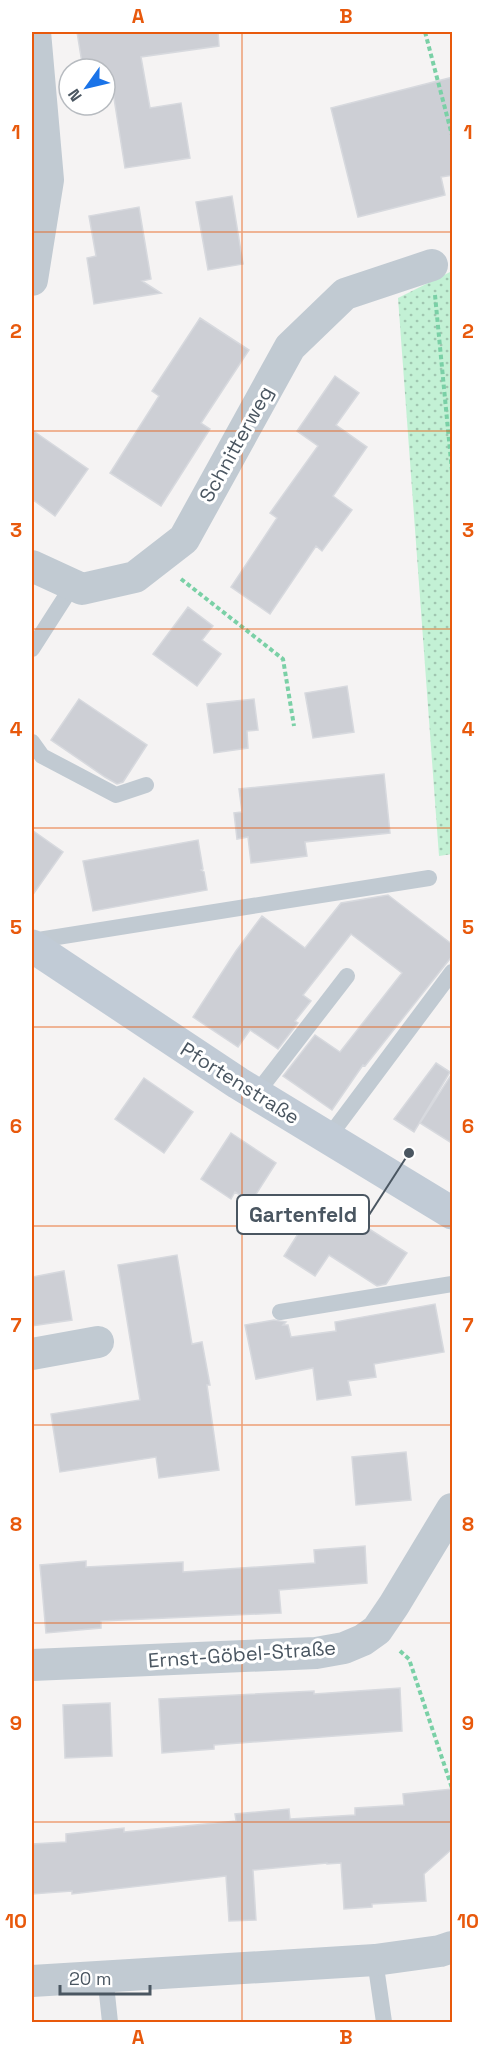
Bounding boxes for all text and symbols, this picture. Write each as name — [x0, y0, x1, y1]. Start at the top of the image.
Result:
text: A — [132, 3, 145, 29]
text: B — [339, 3, 353, 29]
north arrow — [57, 57, 117, 117]
text: N — [63, 85, 87, 105]
text: 1 — [11, 119, 21, 145]
text: 1 — [463, 119, 473, 145]
text: 2 — [10, 318, 22, 344]
text: 2 — [462, 318, 474, 344]
street label: Schnitterweg — [193, 381, 279, 507]
text: 3 — [10, 517, 22, 543]
text: 3 — [462, 517, 474, 543]
text: 4 — [10, 716, 23, 742]
text: 4 — [462, 716, 475, 742]
text: 5 — [10, 914, 22, 940]
text: 5 — [462, 914, 474, 940]
street label: Pfortenstraße — [176, 1036, 304, 1130]
text: 6 — [10, 1113, 22, 1139]
text: 6 — [462, 1113, 474, 1139]
callout: Gartenfeld — [237, 1195, 369, 1234]
text: Gartenfeld — [249, 1201, 357, 1228]
text: 7 — [10, 1312, 22, 1338]
text: 7 — [462, 1312, 474, 1338]
text: 8 — [10, 1511, 22, 1537]
text: 8 — [462, 1511, 474, 1537]
street label: Ernst-Göbel-Straße — [147, 1634, 337, 1674]
text: 9 — [10, 1710, 22, 1736]
text: 9 — [462, 1710, 474, 1736]
text: 10 — [5, 1908, 27, 1934]
text: 10 — [457, 1908, 479, 1934]
scale bar — [60, 1958, 150, 1996]
text: 20 m — [69, 1967, 112, 1990]
text: A — [132, 2024, 145, 2050]
text: B — [339, 2024, 353, 2050]

